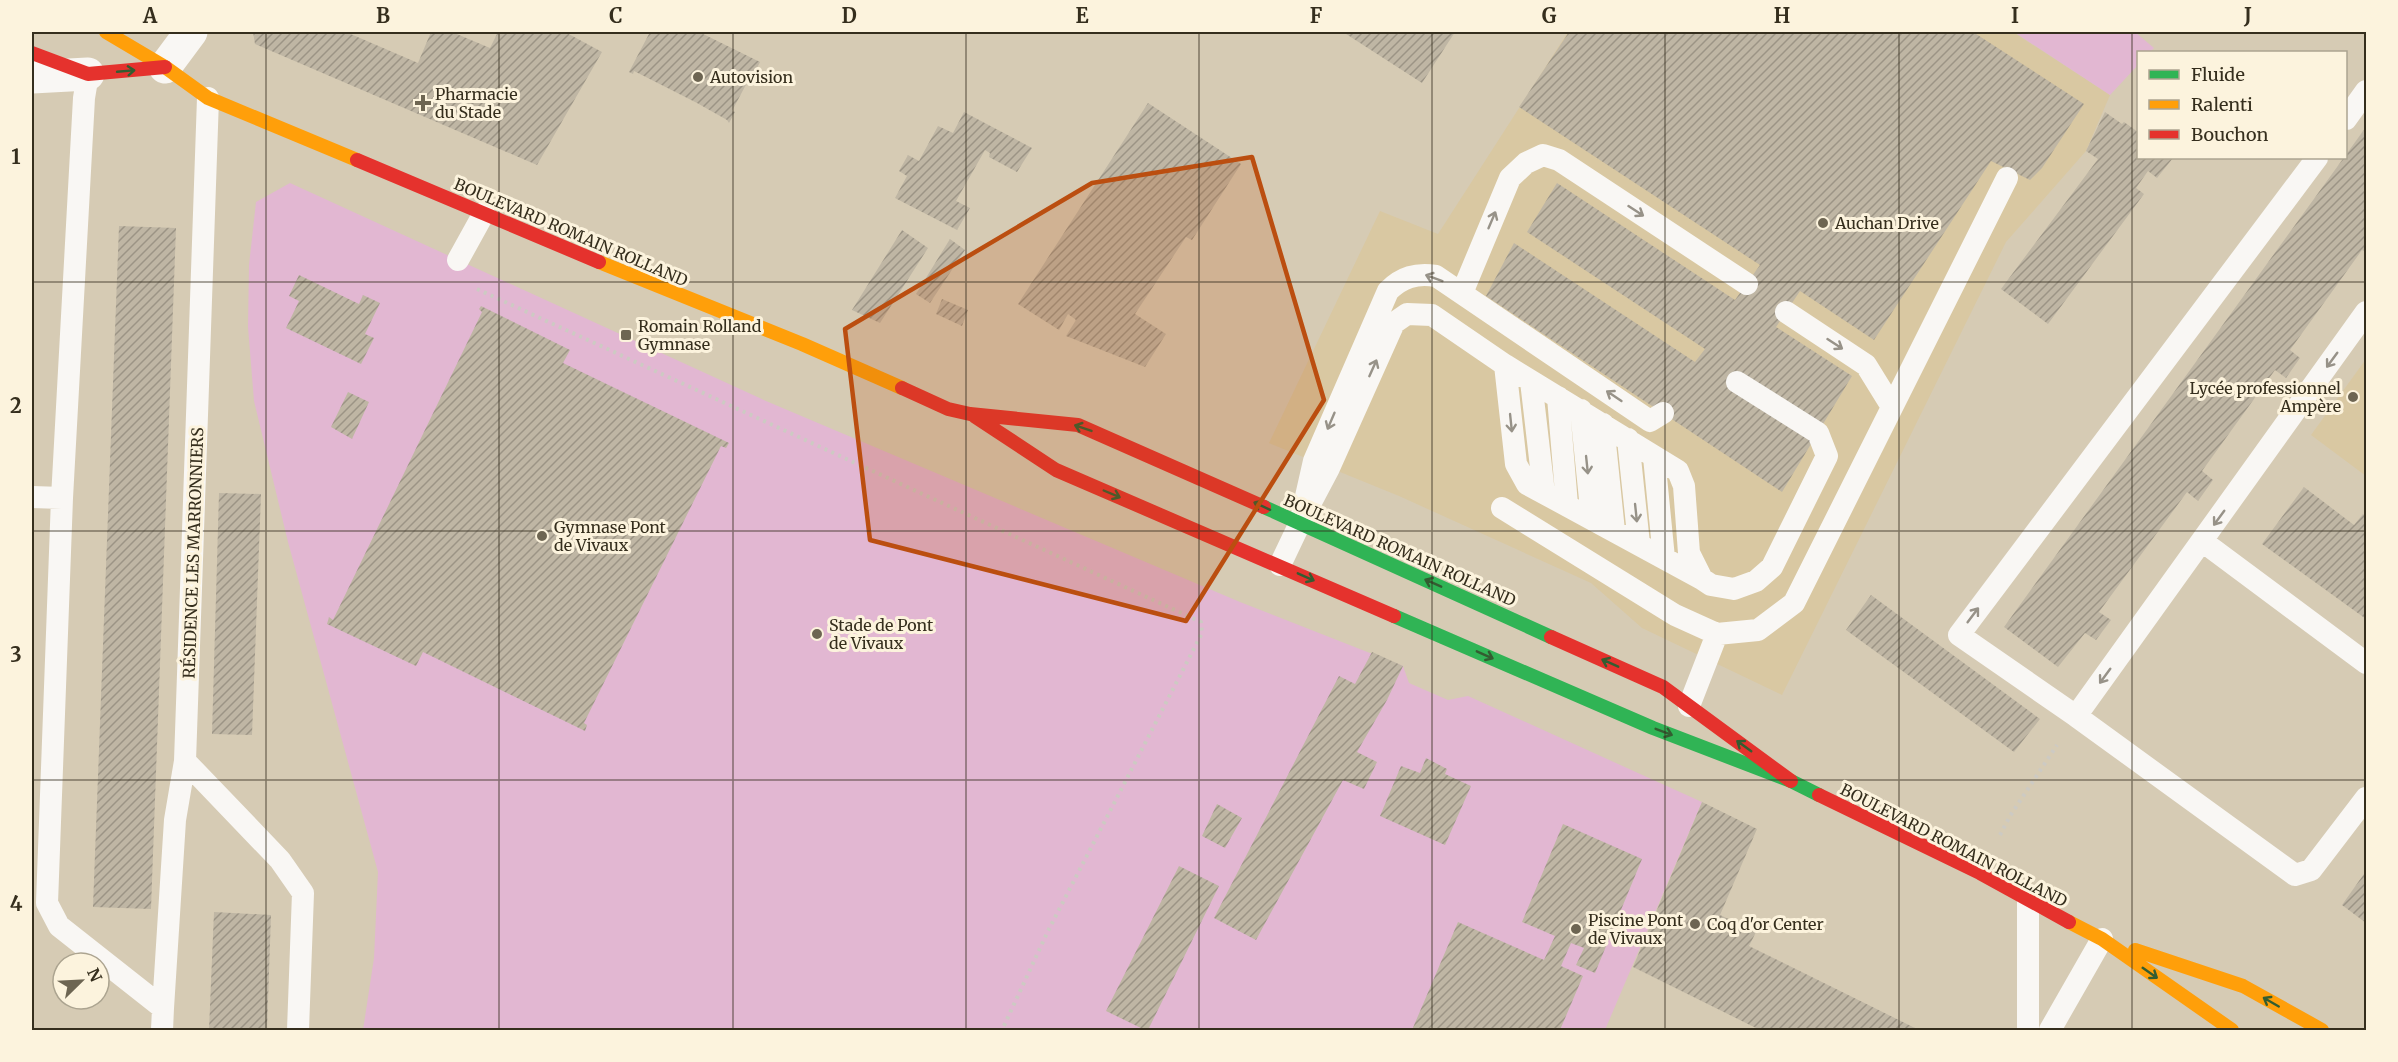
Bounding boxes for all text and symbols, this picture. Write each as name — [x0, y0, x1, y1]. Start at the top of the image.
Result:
text: A — [142, 3, 158, 28]
text: B — [376, 3, 390, 28]
text: C — [609, 3, 623, 28]
text: D — [841, 3, 857, 28]
text: E — [1075, 3, 1089, 28]
text: F — [1310, 3, 1323, 28]
text: G — [1542, 3, 1557, 28]
text: H — [1774, 3, 1790, 28]
text: I — [2011, 3, 2019, 28]
text: J — [2243, 3, 2252, 28]
legend — [2137, 51, 2347, 159]
text: Fluide — [2191, 63, 2245, 86]
one-way arrow — [116, 65, 136, 76]
place label: Autovision — [709, 67, 793, 87]
marker: Autovision — [691, 70, 705, 84]
place label: Pharmacie du Stade — [435, 84, 518, 122]
text: Ralenti — [2191, 93, 2253, 116]
marker: Pharmacie du Stade — [416, 96, 430, 110]
text: Bouchon — [2191, 123, 2268, 146]
text: 1 — [11, 144, 21, 169]
street label: BOULEVARD ROMAIN ROLLAND — [451, 174, 691, 290]
one-way arrow — [1627, 204, 1644, 217]
one-way arrow — [1487, 211, 1498, 229]
place label: Auchan Drive — [1834, 213, 1939, 233]
marker: Auchan Drive — [1816, 216, 1830, 230]
one-way arrow — [1426, 271, 1444, 282]
place label: Romain Rolland Gymnase — [638, 316, 762, 354]
marker: Romain Rolland Gymnase — [619, 328, 633, 342]
one-way arrow — [1826, 339, 1843, 351]
one-way arrow — [2326, 351, 2339, 367]
one-way arrow — [1368, 359, 1379, 377]
place label: Lycée professionnel Ampère — [2189, 378, 2341, 416]
one-way arrow — [1606, 390, 1623, 402]
marker: Lycée professionnel Ampère — [2346, 390, 2360, 404]
text: 2 — [10, 393, 22, 418]
one-way arrow — [1325, 412, 1336, 430]
one-way arrow — [1506, 413, 1517, 432]
one-way arrow — [1075, 421, 1093, 432]
street label: RÉSIDENCE LES MARRONNIERS — [179, 427, 207, 679]
one-way arrow — [1582, 454, 1593, 474]
one-way arrow — [1102, 489, 1120, 500]
street label: BOULEVARD ROMAIN ROLLAND — [1281, 490, 1519, 610]
one-way arrow — [1253, 499, 1271, 510]
one-way arrow — [1630, 502, 1641, 522]
one-way arrow — [2213, 510, 2225, 526]
place label: Gymnase Pont de Vivaux — [554, 517, 667, 555]
marker: Gymnase Pont de Vivaux — [535, 529, 549, 543]
one-way arrow — [1296, 572, 1315, 583]
one-way arrow — [1424, 576, 1442, 588]
one-way arrow — [1967, 608, 1980, 624]
place label: Stade de Pont de Vivaux — [829, 615, 934, 653]
marker: Stade de Pont de Vivaux — [810, 627, 824, 641]
text: 3 — [10, 642, 22, 667]
one-way arrow — [1475, 649, 1493, 661]
one-way arrow — [1602, 657, 1620, 668]
one-way arrow — [2099, 668, 2111, 684]
one-way arrow — [1654, 727, 1673, 738]
one-way arrow — [1736, 740, 1752, 752]
street label: BOULEVARD ROMAIN ROLLAND — [1837, 779, 2071, 911]
text: 4 — [10, 891, 23, 916]
place label: Piscine Pont de Vivaux — [1588, 910, 1684, 948]
place label: Coq d'or Center — [1707, 914, 1824, 934]
marker: Coq d'or Center — [1688, 917, 1702, 931]
marker: Piscine Pont de Vivaux — [1569, 922, 1583, 936]
north arrow — [51, 951, 111, 1011]
text: N — [83, 965, 107, 985]
one-way arrow — [2141, 967, 2157, 979]
one-way arrow — [2263, 996, 2280, 1008]

